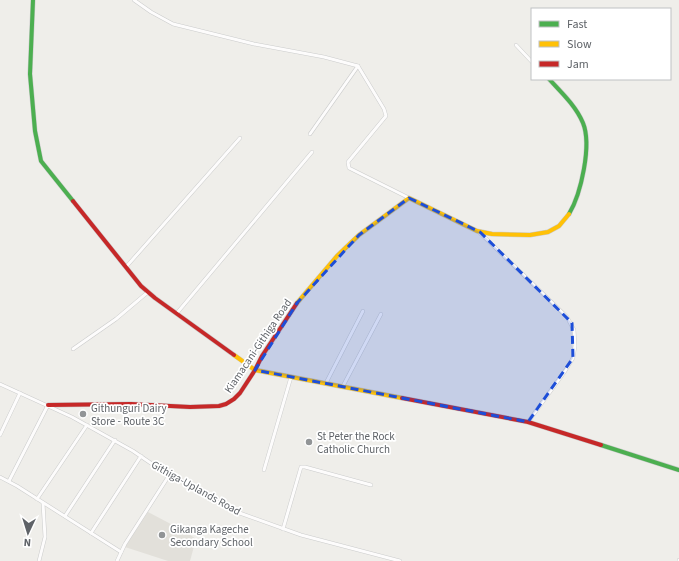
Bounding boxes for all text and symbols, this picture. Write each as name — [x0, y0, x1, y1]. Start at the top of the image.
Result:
legend — [531, 8, 671, 80]
text: Fast — [567, 16, 587, 33]
text: Slow — [567, 36, 592, 53]
text: Jam — [567, 56, 589, 73]
street label: Kiamacani-Githiga Road — [221, 296, 295, 396]
place label: Githunguri Dairy Store - Route 3C — [91, 401, 167, 429]
marker: Githunguri Dairy Store - Route 3C — [78, 409, 88, 419]
place label: St Peter the Rock Catholic Church — [317, 429, 395, 457]
marker: St Peter the Rock Catholic Church — [304, 437, 314, 447]
street label: Githiga-Uplands Road — [148, 457, 244, 519]
north arrow — [8, 513, 48, 553]
place label: Gikanga Kageche Secondary School — [170, 522, 253, 550]
marker: Gikanga Kageche Secondary School — [157, 530, 167, 540]
text: N — [23, 535, 32, 550]

